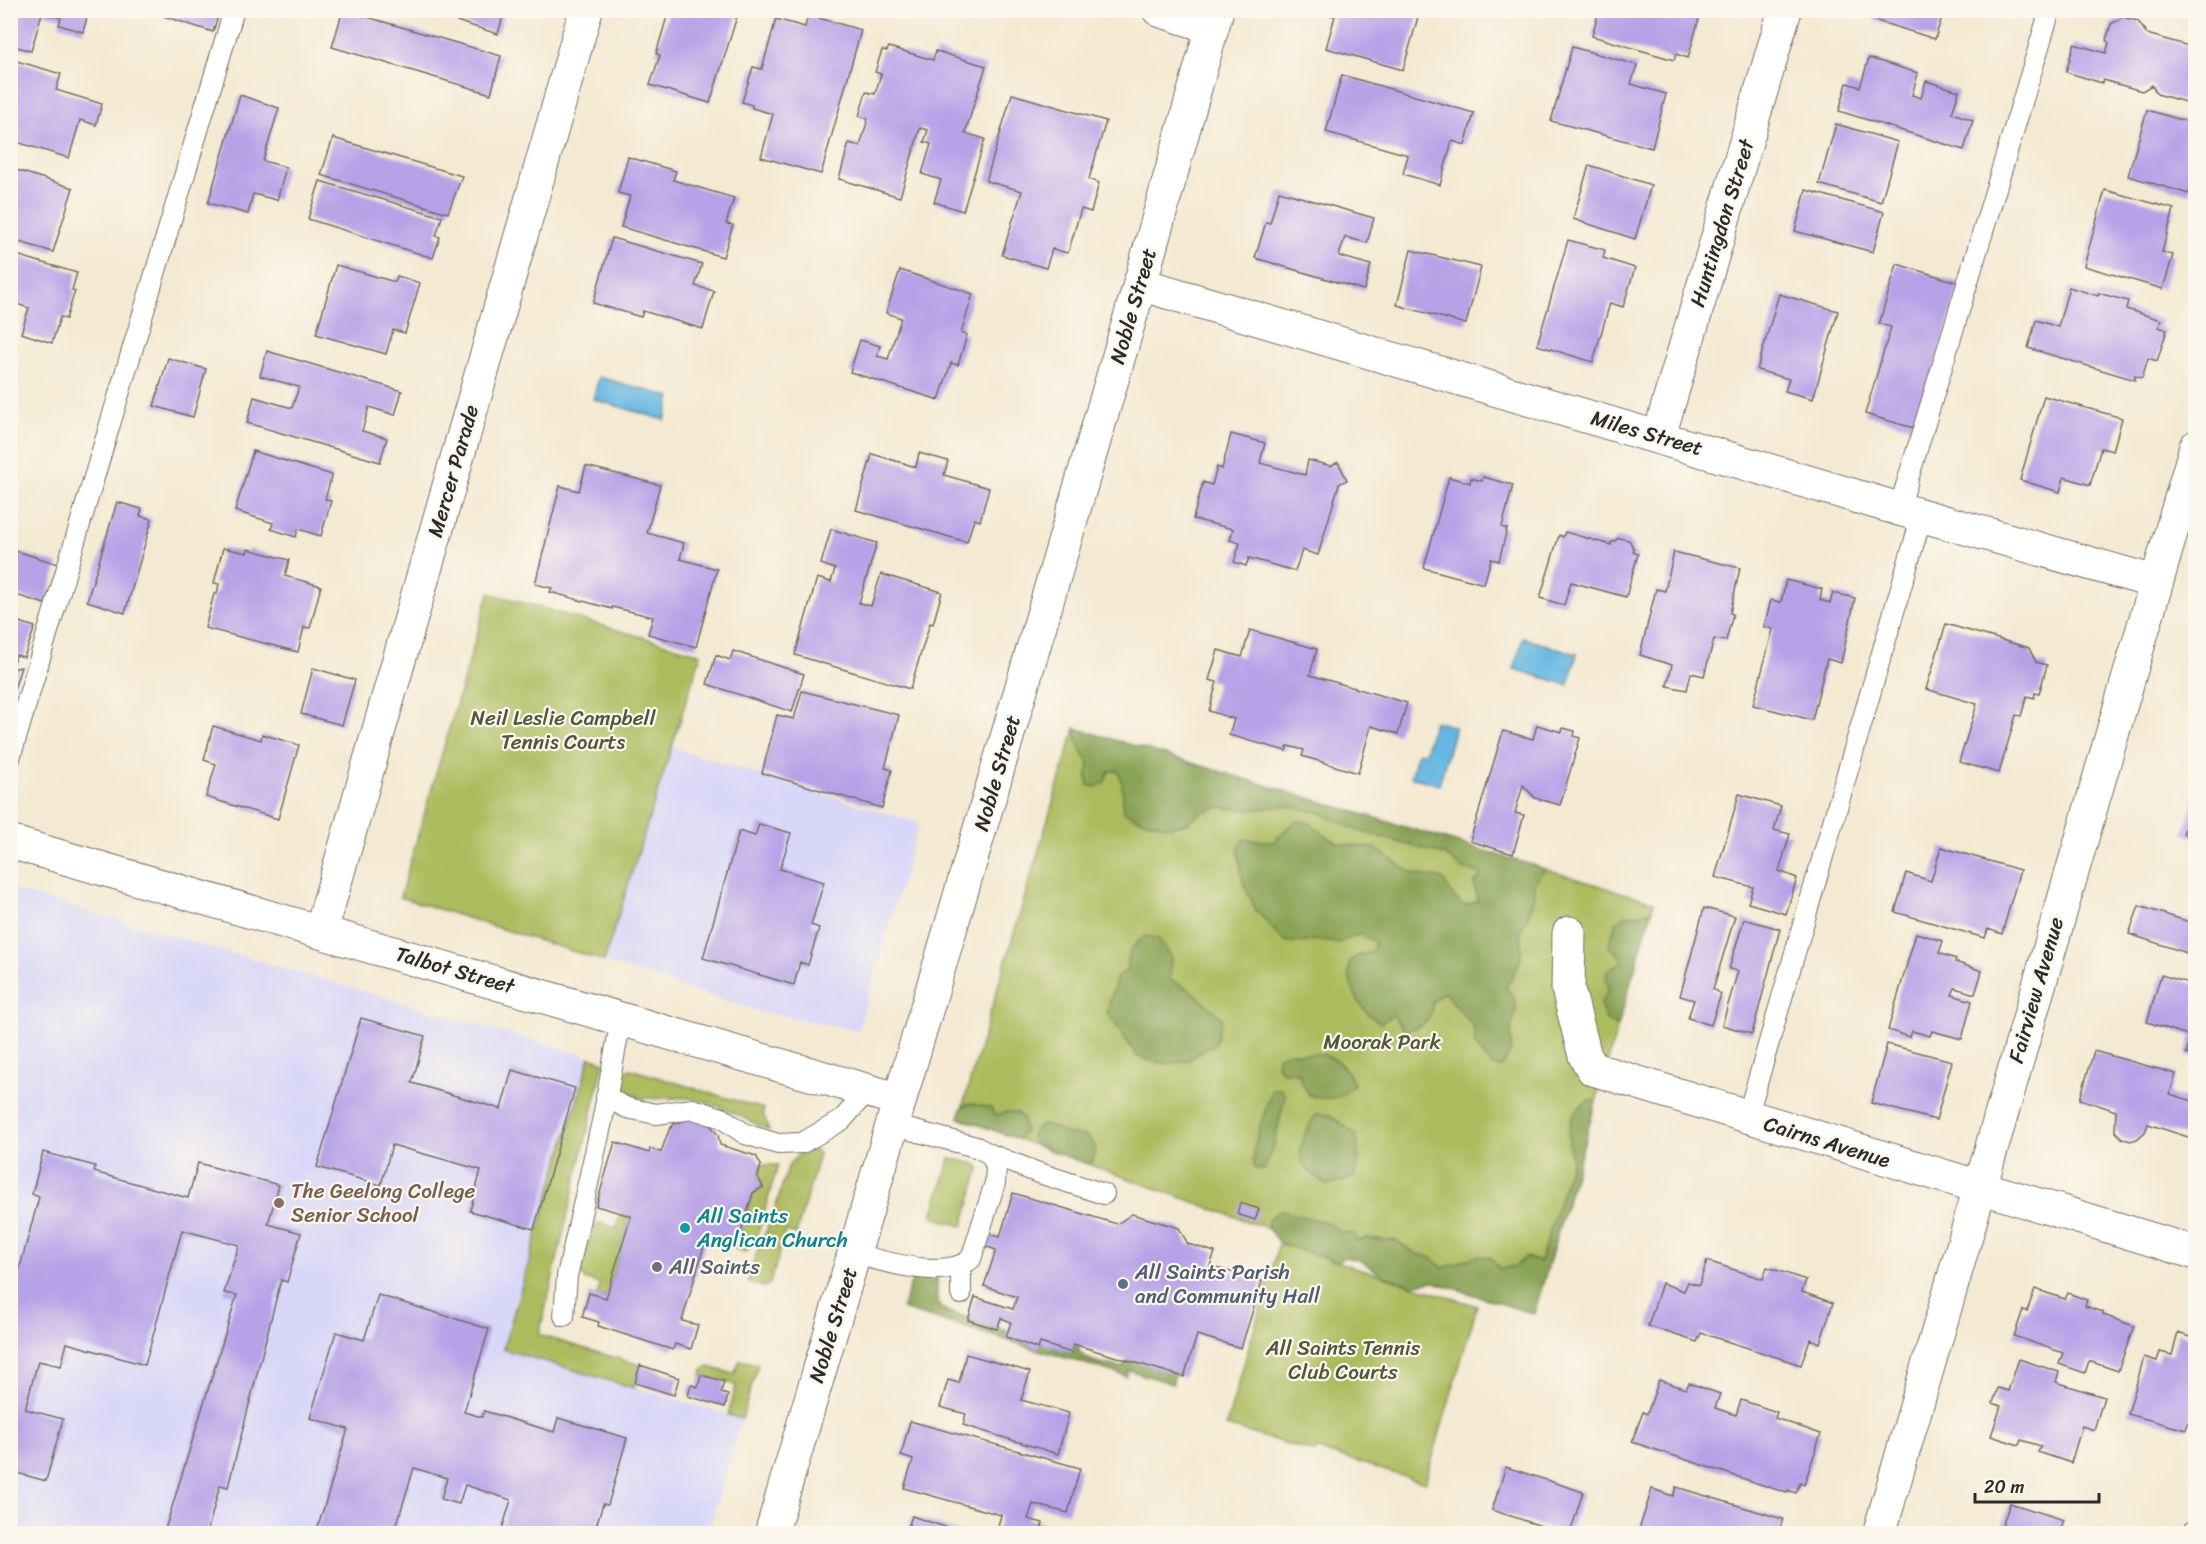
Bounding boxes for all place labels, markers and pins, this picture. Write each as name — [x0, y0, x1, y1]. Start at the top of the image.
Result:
place label: The Geelong College Senior School — [291, 1172, 476, 1234]
marker: The Geelong College Senior School — [272, 1196, 286, 1210]
place label: All Saints Anglican Church — [696, 1197, 848, 1259]
marker: All Saints Anglican Church — [678, 1221, 692, 1235]
place label: All Saints — [668, 1248, 760, 1286]
place label: All Saints Parish and Community Hall — [1134, 1253, 1321, 1315]
marker: All Saints — [650, 1260, 664, 1274]
marker: All Saints Parish and Community Hall — [1116, 1277, 1130, 1291]

